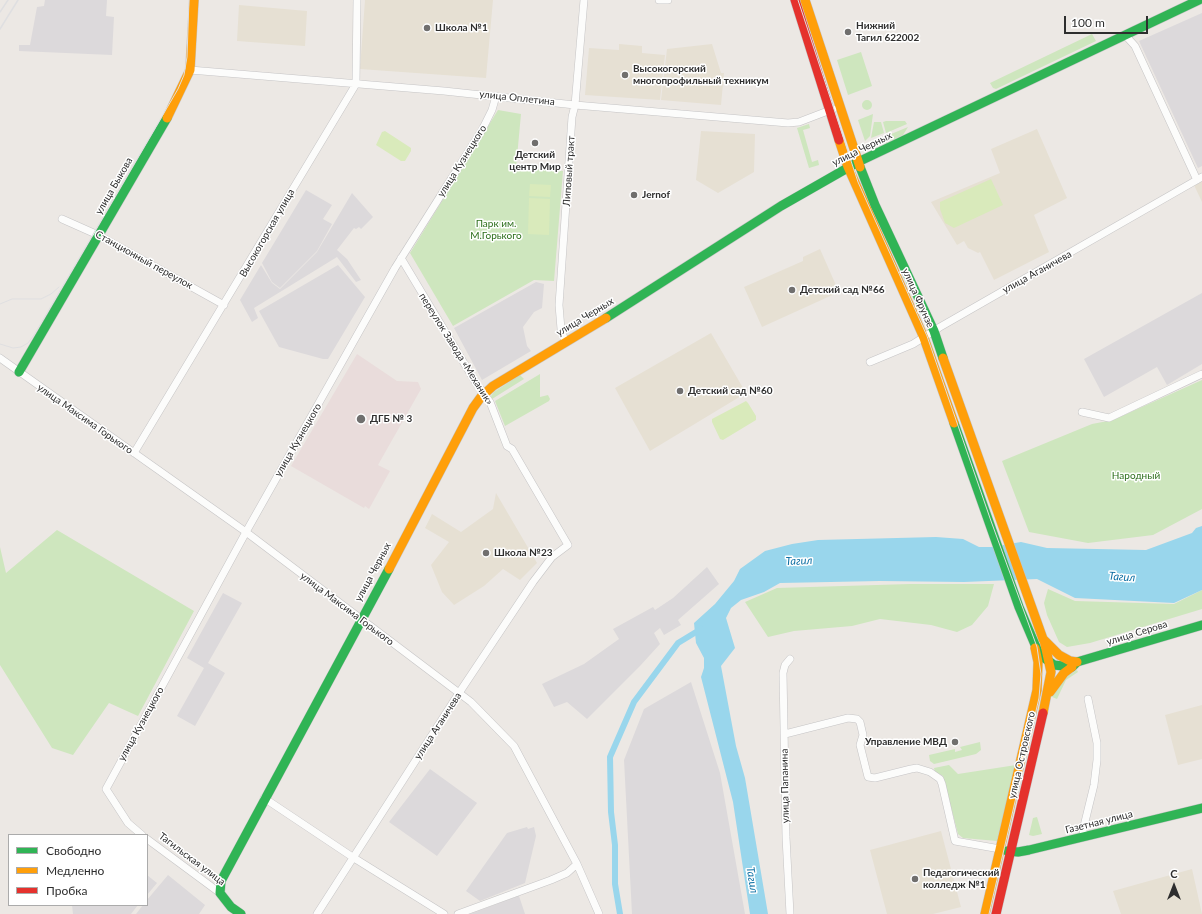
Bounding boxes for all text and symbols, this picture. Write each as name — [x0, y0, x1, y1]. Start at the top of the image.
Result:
scale bar — [1066, 8, 1150, 34]
text: 100 m — [1071, 15, 1105, 30]
place label: Нижний Тагил 622002 — [856, 20, 919, 44]
place label: Школа №1 — [435, 22, 488, 34]
marker: Школа №1 — [422, 23, 432, 33]
marker: Нижний Тагил 622002 — [843, 27, 853, 37]
place label: Высокогорский многопрофильный техникум — [633, 63, 769, 86]
marker: Высокогорский многопрофильный техникум — [620, 70, 630, 80]
street label: улица Оплетина — [479, 88, 555, 108]
street label: улица Кузнецкого — [435, 123, 489, 199]
street label: улица Черных — [830, 129, 894, 169]
street label: Липовый тракт — [561, 135, 577, 207]
marker: Детский центр Мир — [530, 138, 540, 148]
place label: Детский центр Мир — [509, 149, 561, 172]
street label: улица Быкова — [93, 155, 135, 217]
street label: Высокогорская улица — [237, 187, 297, 279]
place label: Jernof — [642, 189, 670, 201]
marker: Jernof — [629, 190, 639, 200]
park label: Парк им. М.Горького — [470, 218, 522, 242]
street label: Станционный переулок — [93, 228, 195, 292]
street label: улица Аганичева — [1000, 248, 1074, 296]
street label: улица Фрунзе — [900, 266, 936, 330]
place label: Детский сад №66 — [800, 284, 884, 296]
marker: Детский сад №66 — [787, 285, 797, 295]
street label: переулок Завода «Механик» — [417, 291, 495, 407]
street label: улица Черных — [554, 295, 616, 339]
street label: улица Максима Горького — [35, 381, 135, 457]
place label: Детский сад №60 — [688, 385, 772, 397]
marker: Детский сад №60 — [675, 386, 685, 396]
street label: улица Кузнецкого — [272, 401, 324, 479]
marker: ДГБ № 3 — [355, 413, 367, 425]
place label: ДГБ № 3 — [370, 413, 412, 425]
park label: Народный — [1112, 470, 1160, 482]
street label: улица Черных — [352, 540, 394, 604]
place label: Школа №23 — [494, 547, 552, 559]
marker: Школа №23 — [481, 548, 491, 558]
water label: Тагил — [785, 554, 813, 568]
water label: Тагил — [1108, 569, 1136, 585]
street label: улица Максима Горького — [298, 570, 396, 648]
street label: улица Серова — [1105, 618, 1169, 648]
street label: улица Кузнецкого — [116, 685, 166, 763]
street label: улица Аганичева — [412, 690, 464, 762]
street label: улица Островского — [1006, 710, 1038, 800]
place label: Управление МВД — [865, 736, 947, 748]
marker: Управление МВД — [950, 737, 960, 747]
street label: улица Папанина — [778, 749, 792, 823]
street label: Газетная улица — [1064, 808, 1134, 836]
street label: Тагильская улица — [156, 830, 228, 888]
legend — [8, 834, 148, 906]
text: Свободно — [46, 843, 101, 858]
text: Медленно — [46, 863, 104, 878]
water label: Тагил — [743, 866, 761, 894]
north arrow — [1154, 866, 1194, 906]
place label: Педагогический колледж №1 — [923, 867, 999, 890]
text: С — [1170, 867, 1178, 880]
marker: Педагогический колледж №1 — [910, 874, 920, 884]
text: Пробка — [46, 883, 87, 898]

